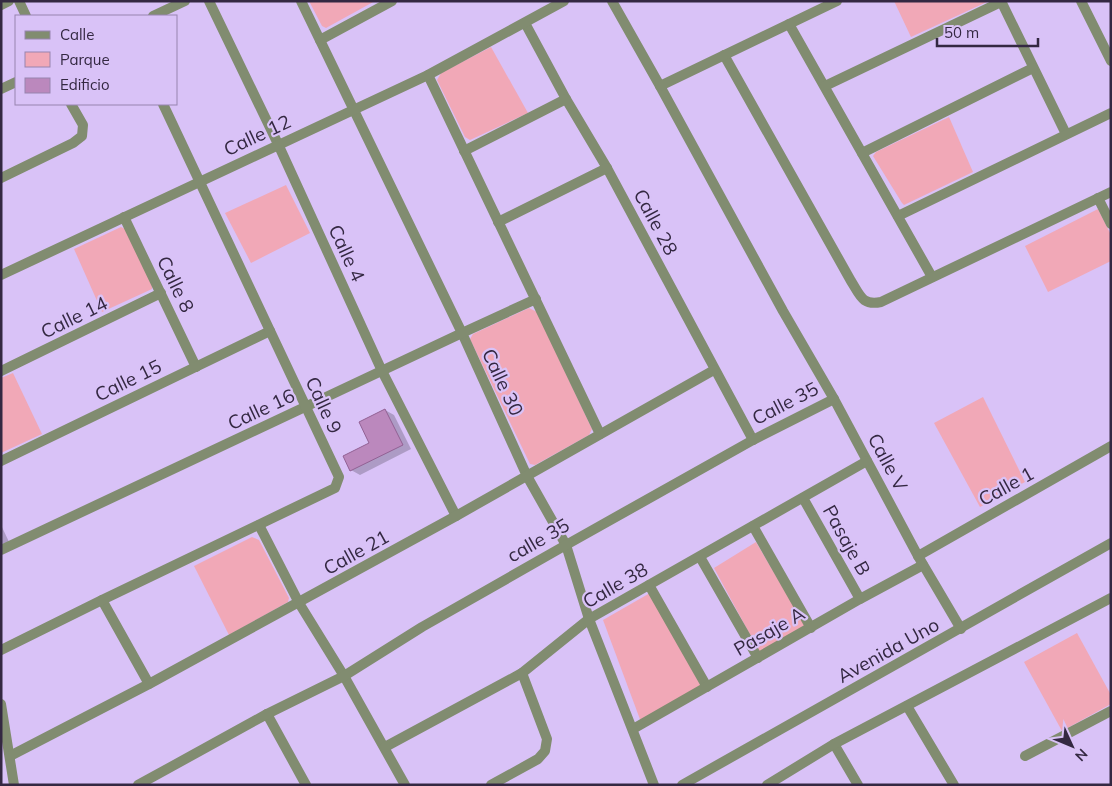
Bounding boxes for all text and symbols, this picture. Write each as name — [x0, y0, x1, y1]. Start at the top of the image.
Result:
legend — [15, 15, 178, 105]
scale bar — [937, 15, 1038, 47]
text: 50 m — [944, 23, 979, 42]
text: Calle — [60, 25, 94, 44]
text: Parque — [60, 50, 110, 69]
text: Edificio — [60, 75, 110, 94]
street label: Calle 12 — [220, 109, 294, 161]
street label: Calle 28 — [629, 185, 683, 259]
street label: Calle 4 — [323, 221, 371, 285]
street label: Calle 8 — [152, 252, 200, 316]
street label: Calle 14 — [37, 291, 111, 343]
street label: Calle 30 — [477, 345, 529, 419]
street label: Calle 15 — [91, 354, 165, 406]
street label: Calle 9 — [300, 373, 348, 437]
street label: Calle 35 — [748, 376, 822, 430]
street label: Calle 16 — [224, 383, 298, 435]
street label: Calle V — [863, 429, 913, 496]
street label: Calle 1 — [974, 461, 1038, 511]
street label: Pasaje B — [818, 501, 876, 579]
street label: calle 35 — [503, 513, 573, 567]
street label: Calle 21 — [319, 524, 393, 580]
street label: Calle 38 — [578, 557, 652, 613]
street label: Pasaje A — [729, 601, 809, 661]
street label: Avenida Uno — [833, 612, 943, 688]
north arrow — [1047, 721, 1097, 771]
text: N — [1071, 745, 1091, 765]

